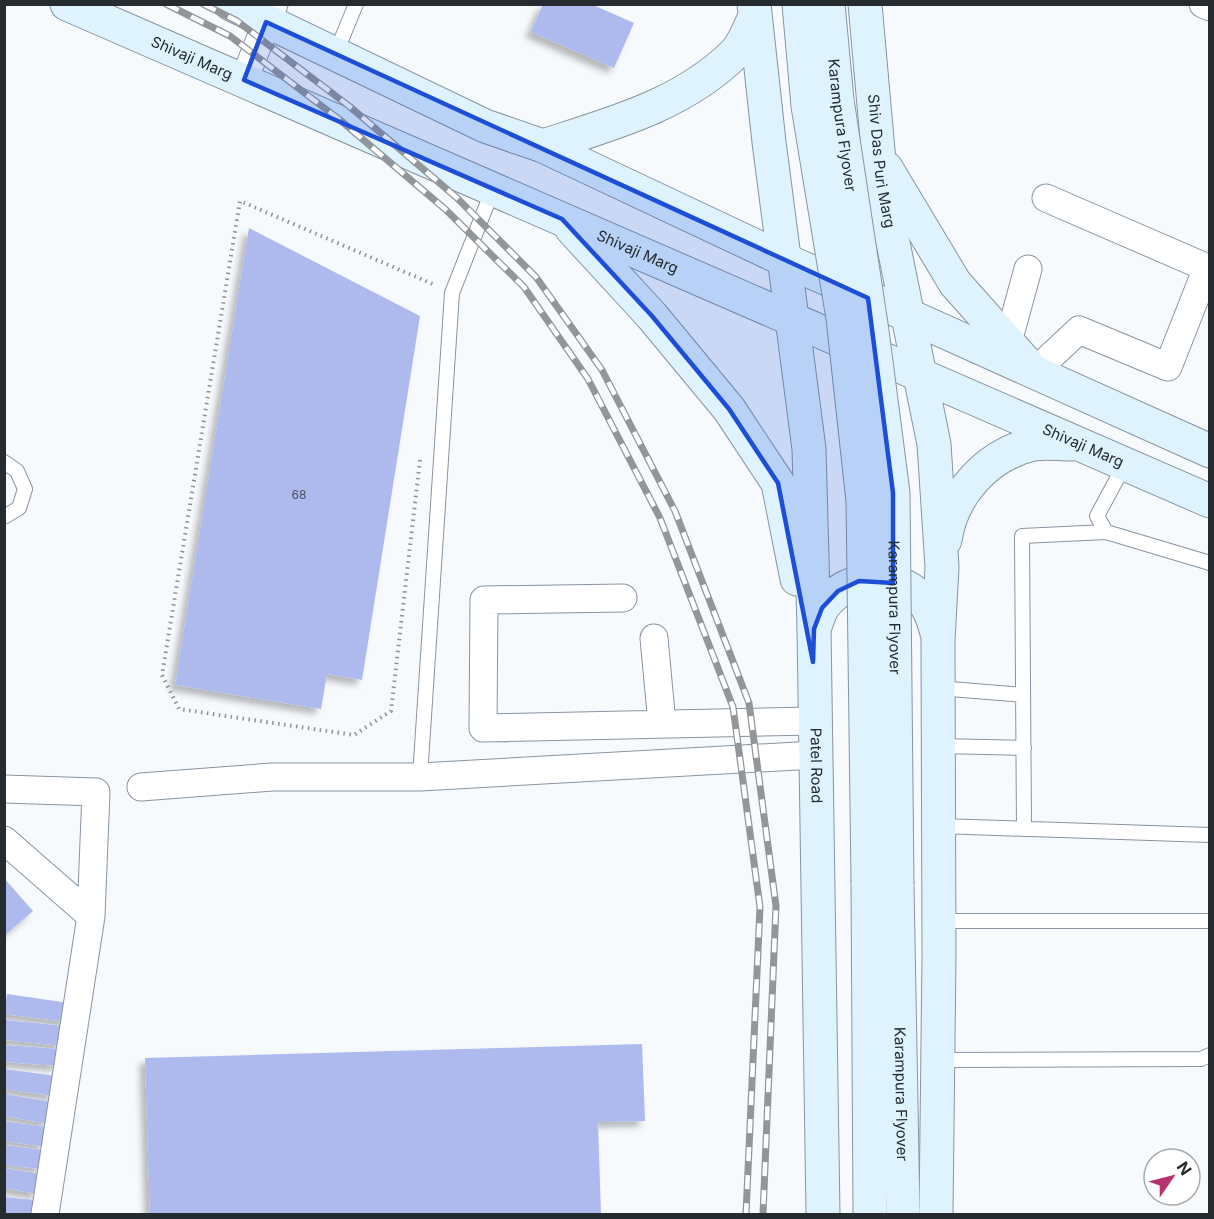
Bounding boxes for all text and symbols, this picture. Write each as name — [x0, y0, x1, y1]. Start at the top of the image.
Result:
street label: Shivaji Marg — [148, 32, 236, 84]
street label: Karampura Flyover — [824, 58, 861, 193]
street label: Shiv Das Puri Marg — [864, 93, 900, 230]
street label: Shivaji Marg — [594, 226, 681, 278]
street label: Shivaji Marg — [1040, 419, 1127, 471]
house number: 68 — [292, 487, 306, 502]
street label: Karampura Flyover — [884, 540, 905, 675]
street label: Patel Road — [807, 728, 827, 803]
street label: Karampura Flyover — [891, 1027, 912, 1162]
north arrow — [1142, 1147, 1202, 1207]
text: N — [1173, 1158, 1196, 1179]

